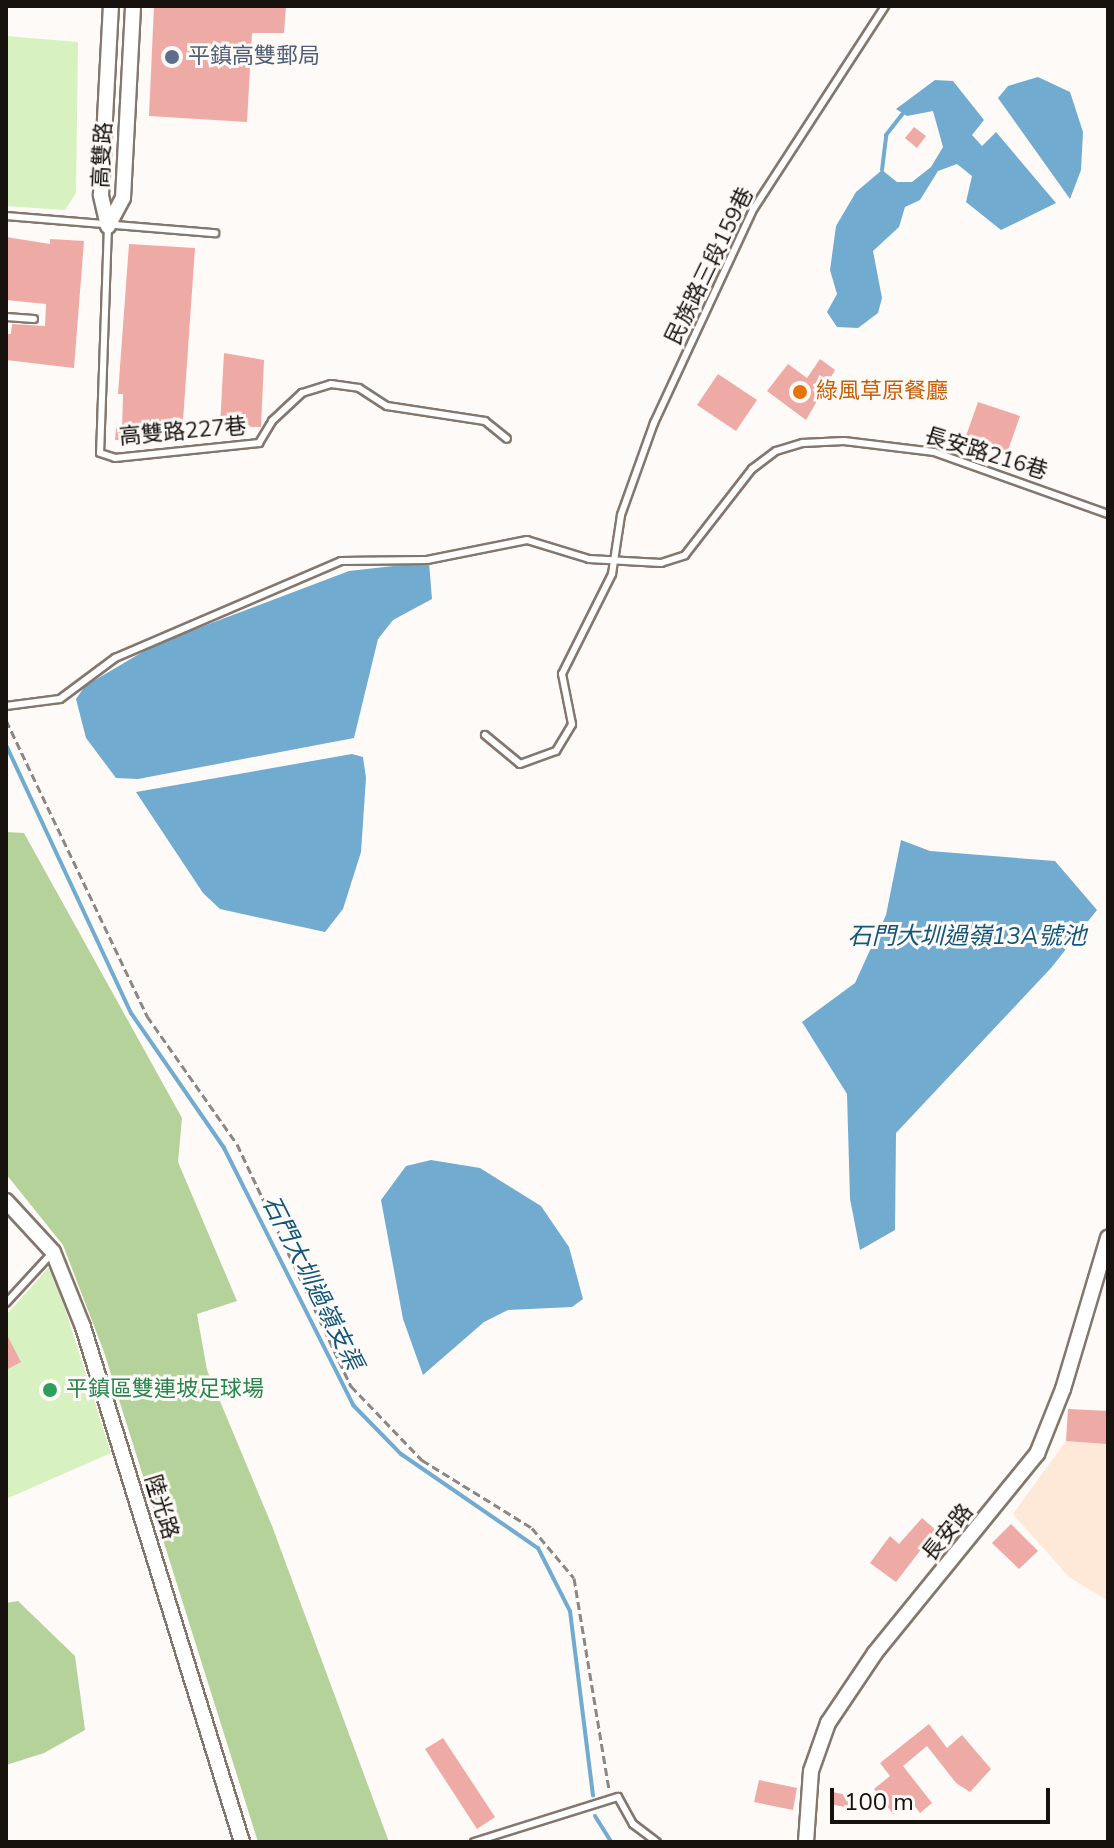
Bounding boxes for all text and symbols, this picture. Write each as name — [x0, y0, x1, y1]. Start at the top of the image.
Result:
place label: 平鎮高雙郵局 — [188, 44, 320, 70]
marker: 平鎮高雙郵局 — [163, 48, 181, 66]
street label: 高雙路 — [88, 121, 118, 189]
street label: 民族路三段159巷 — [661, 183, 759, 349]
place label: 綠風草原餐廳 — [816, 379, 948, 405]
marker: 綠風草原餐廳 — [791, 383, 809, 401]
street label: 高雙路227巷 — [118, 413, 248, 451]
street label: 長安路216巷 — [921, 423, 1051, 485]
water label: 石門大圳過嶺13A號池 — [848, 923, 1086, 951]
water label: 石門大圳過嶺支渠 — [256, 1191, 368, 1375]
place label: 平鎮區雙連坡足球場 — [66, 1377, 264, 1403]
marker: 平鎮區雙連坡足球場 — [41, 1381, 59, 1399]
street label: 陸光路 — [139, 1472, 183, 1542]
street label: 長安路 — [917, 1499, 979, 1567]
scale bar — [834, 1772, 1054, 1822]
text: 100 m — [844, 1786, 914, 1818]

